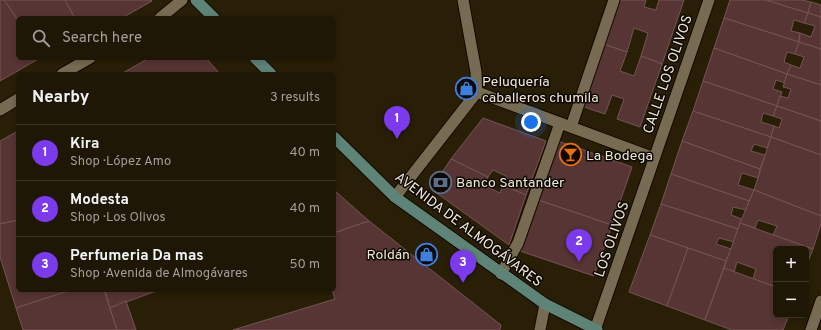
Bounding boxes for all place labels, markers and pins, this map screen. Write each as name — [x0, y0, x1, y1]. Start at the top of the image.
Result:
place label: Peluquería caballeros chumila — [482, 74, 599, 107]
shop icon: Peluquería caballeros chumila — [453, 76, 479, 102]
pin: 1 — [384, 106, 410, 139]
bar icon: La Bodega — [557, 142, 583, 168]
place label: La Bodega — [586, 148, 653, 165]
bank icon: Banco Santander — [427, 169, 453, 195]
place label: Banco Santander — [456, 175, 565, 192]
pin: 2 — [566, 229, 592, 262]
shop icon: Roldán — [413, 241, 439, 267]
place label: Roldán — [366, 247, 410, 264]
pin: 3 — [450, 250, 476, 283]

